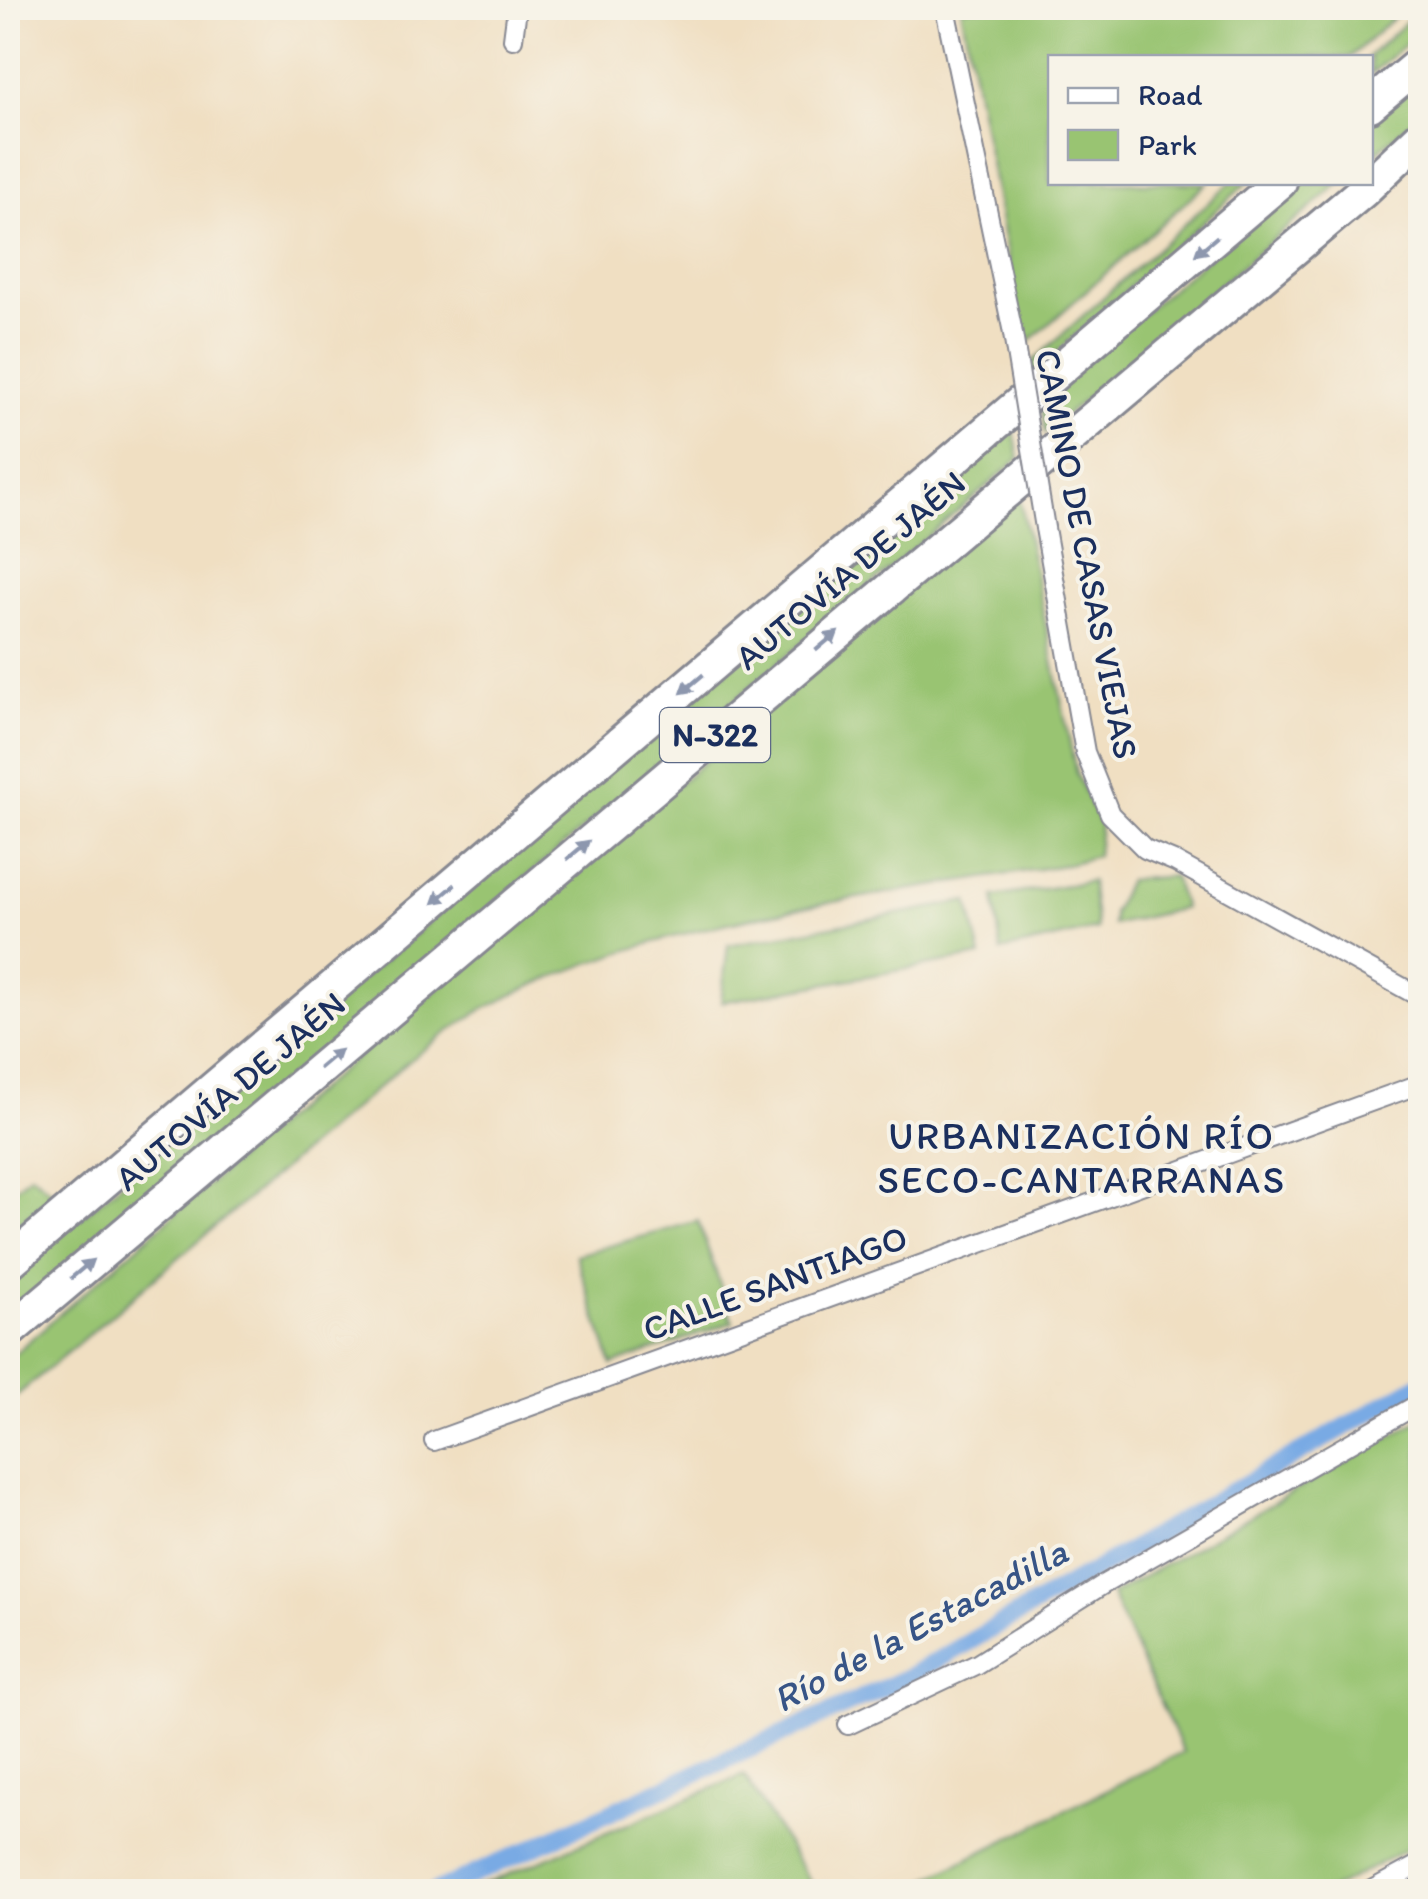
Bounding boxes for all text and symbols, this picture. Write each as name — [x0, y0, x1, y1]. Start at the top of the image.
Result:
legend — [1048, 55, 1373, 185]
text: Road — [1138, 76, 1203, 113]
text: Park — [1138, 126, 1197, 163]
one-way arrow — [1193, 234, 1218, 256]
street label: CAMINO DE CASAS VIEJAS — [1027, 346, 1147, 762]
street label: AUTOVÍA DE JAÉN — [726, 461, 974, 679]
one-way arrow — [815, 630, 840, 652]
one-way arrow — [680, 672, 705, 694]
road number: N-322 — [660, 708, 770, 762]
one-way arrow — [566, 839, 591, 861]
one-way arrow — [432, 882, 457, 904]
street label: AUTOVÍA DE JAÉN — [106, 982, 354, 1200]
one-way arrow — [317, 1049, 342, 1070]
district label: URBANIZACIÓN RÍO SECO-CANTARRANAS — [877, 1113, 1287, 1203]
street label: CALLE SANTIAGO — [637, 1216, 913, 1350]
one-way arrow — [69, 1258, 94, 1280]
water label: Río de la Estacadilla — [765, 1528, 1075, 1722]

